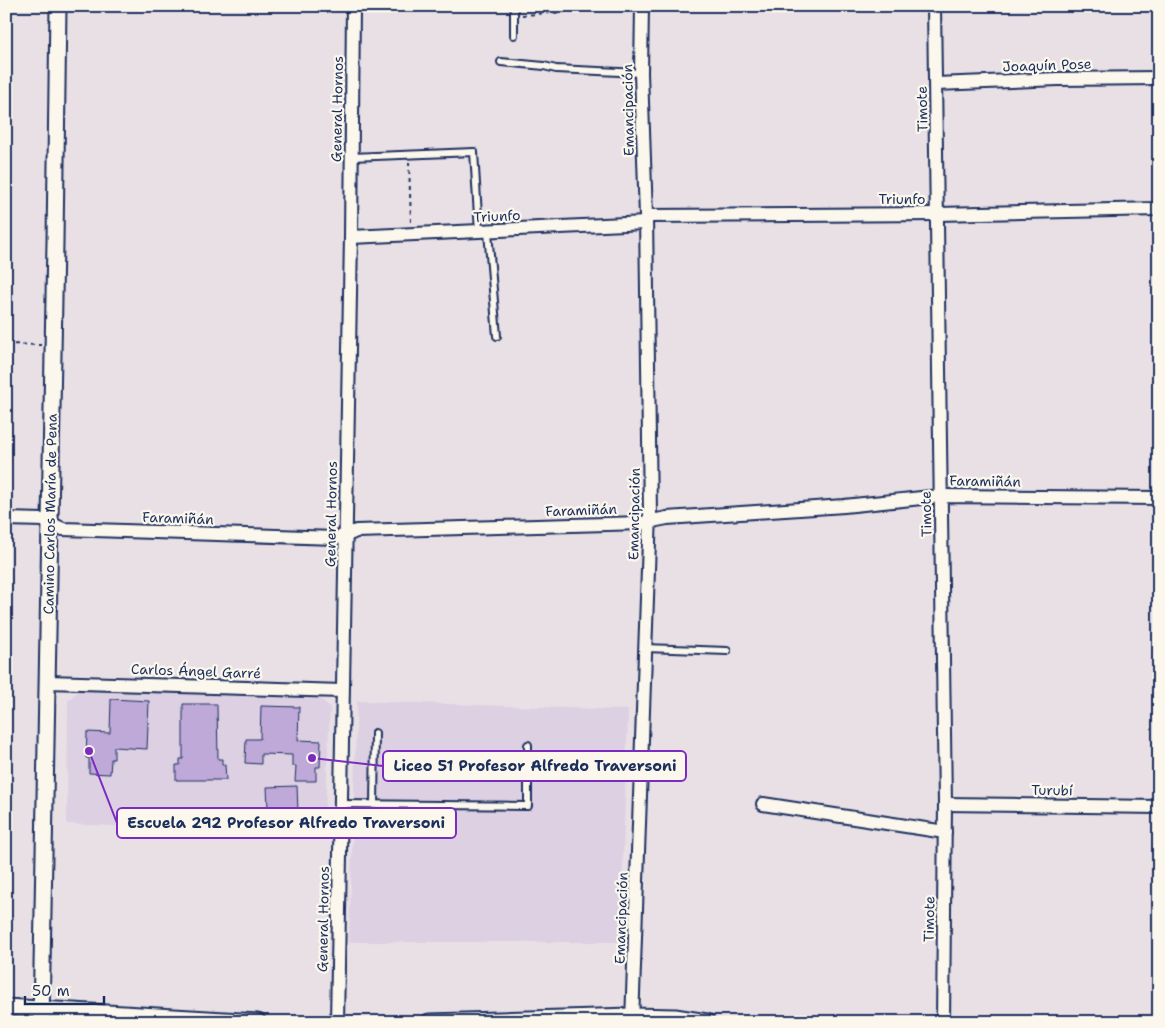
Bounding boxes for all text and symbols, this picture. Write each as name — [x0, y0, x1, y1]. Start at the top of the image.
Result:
street label: Joaquín Pose — [1002, 54, 1092, 76]
street label: General Hornos — [327, 56, 347, 162]
street label: Emancipación — [618, 63, 638, 156]
street label: Timote — [913, 86, 931, 132]
street label: Triunfo — [879, 190, 925, 208]
street label: Triunfo — [473, 206, 521, 226]
street label: Camino Carlos María de Pena — [39, 413, 61, 615]
street label: General Hornos — [321, 461, 341, 567]
street label: Emancipación — [624, 467, 644, 560]
street label: Faramiñán — [949, 471, 1021, 491]
street label: Timote — [917, 491, 935, 537]
street label: Faramiñán — [545, 500, 618, 520]
street label: Faramiñán — [142, 508, 215, 528]
street label: Carlos Ángel Garré — [131, 660, 261, 682]
callout: Liceo 51 Profesor Alfredo Traversoni — [383, 751, 686, 781]
text: Liceo 51 Profesor Alfredo Traversoni — [393, 756, 677, 776]
street label: Turubí — [1031, 781, 1073, 799]
callout: Escuela 292 Profesor Alfredo Traversoni — [117, 808, 456, 838]
text: Escuela 292 Profesor Alfredo Traversoni — [127, 813, 445, 833]
street label: General Hornos — [313, 866, 333, 972]
street label: Emancipación — [610, 871, 632, 964]
street label: Timote — [920, 896, 938, 942]
scale bar — [25, 973, 104, 1005]
text: 50 m — [32, 981, 70, 1001]

